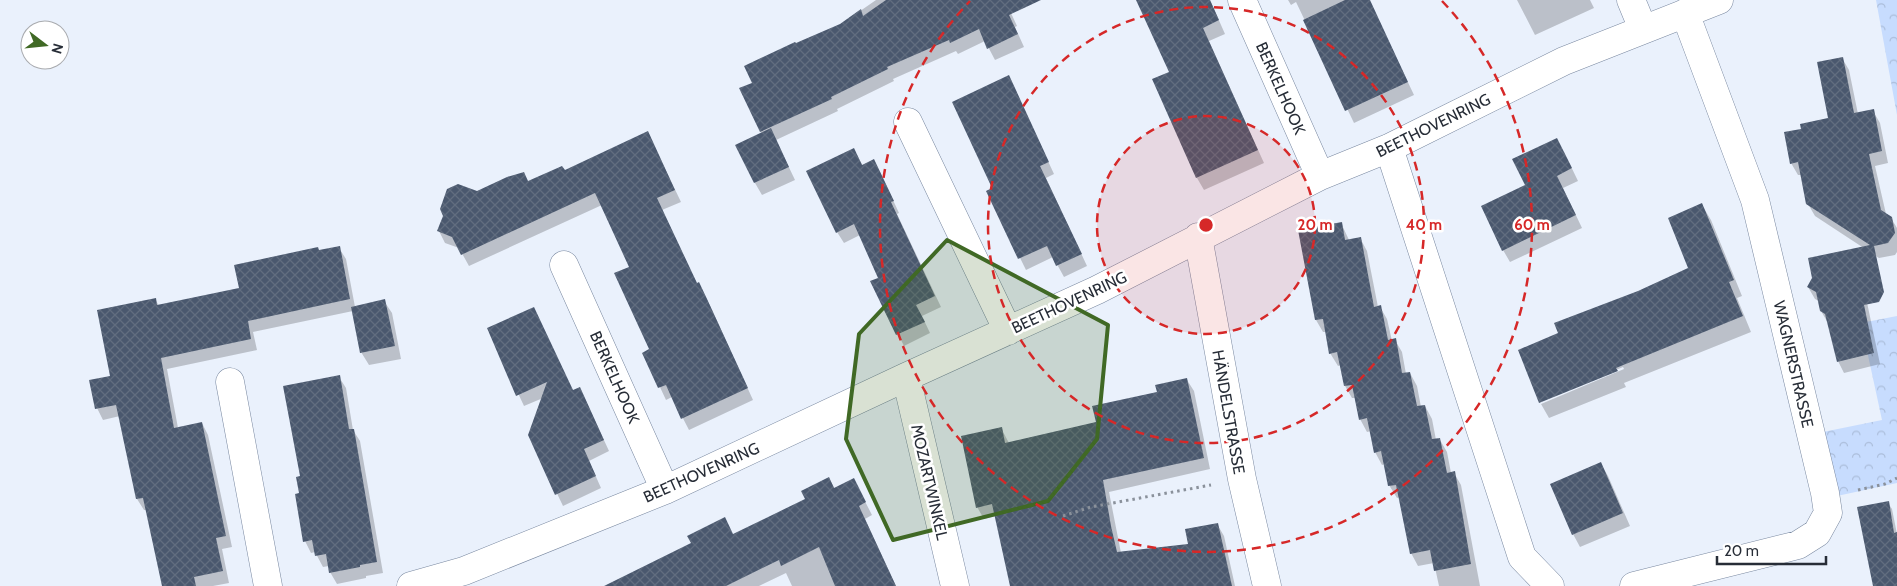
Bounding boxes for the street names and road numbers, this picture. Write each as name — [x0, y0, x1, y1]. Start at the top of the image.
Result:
street label: BERKELHOOK — [1252, 39, 1309, 137]
street label: BEETHOVENRING — [1373, 90, 1494, 161]
street label: BEETHOVENRING — [1009, 267, 1130, 337]
street label: WAGNERSTRASSE — [1770, 299, 1817, 430]
street label: BERKELHOOK — [586, 328, 643, 426]
street label: HÄNDELSTRASSE — [1208, 348, 1249, 476]
street label: MOZARTWINKEL — [907, 423, 952, 542]
street label: BEETHOVENRING — [640, 438, 762, 507]

